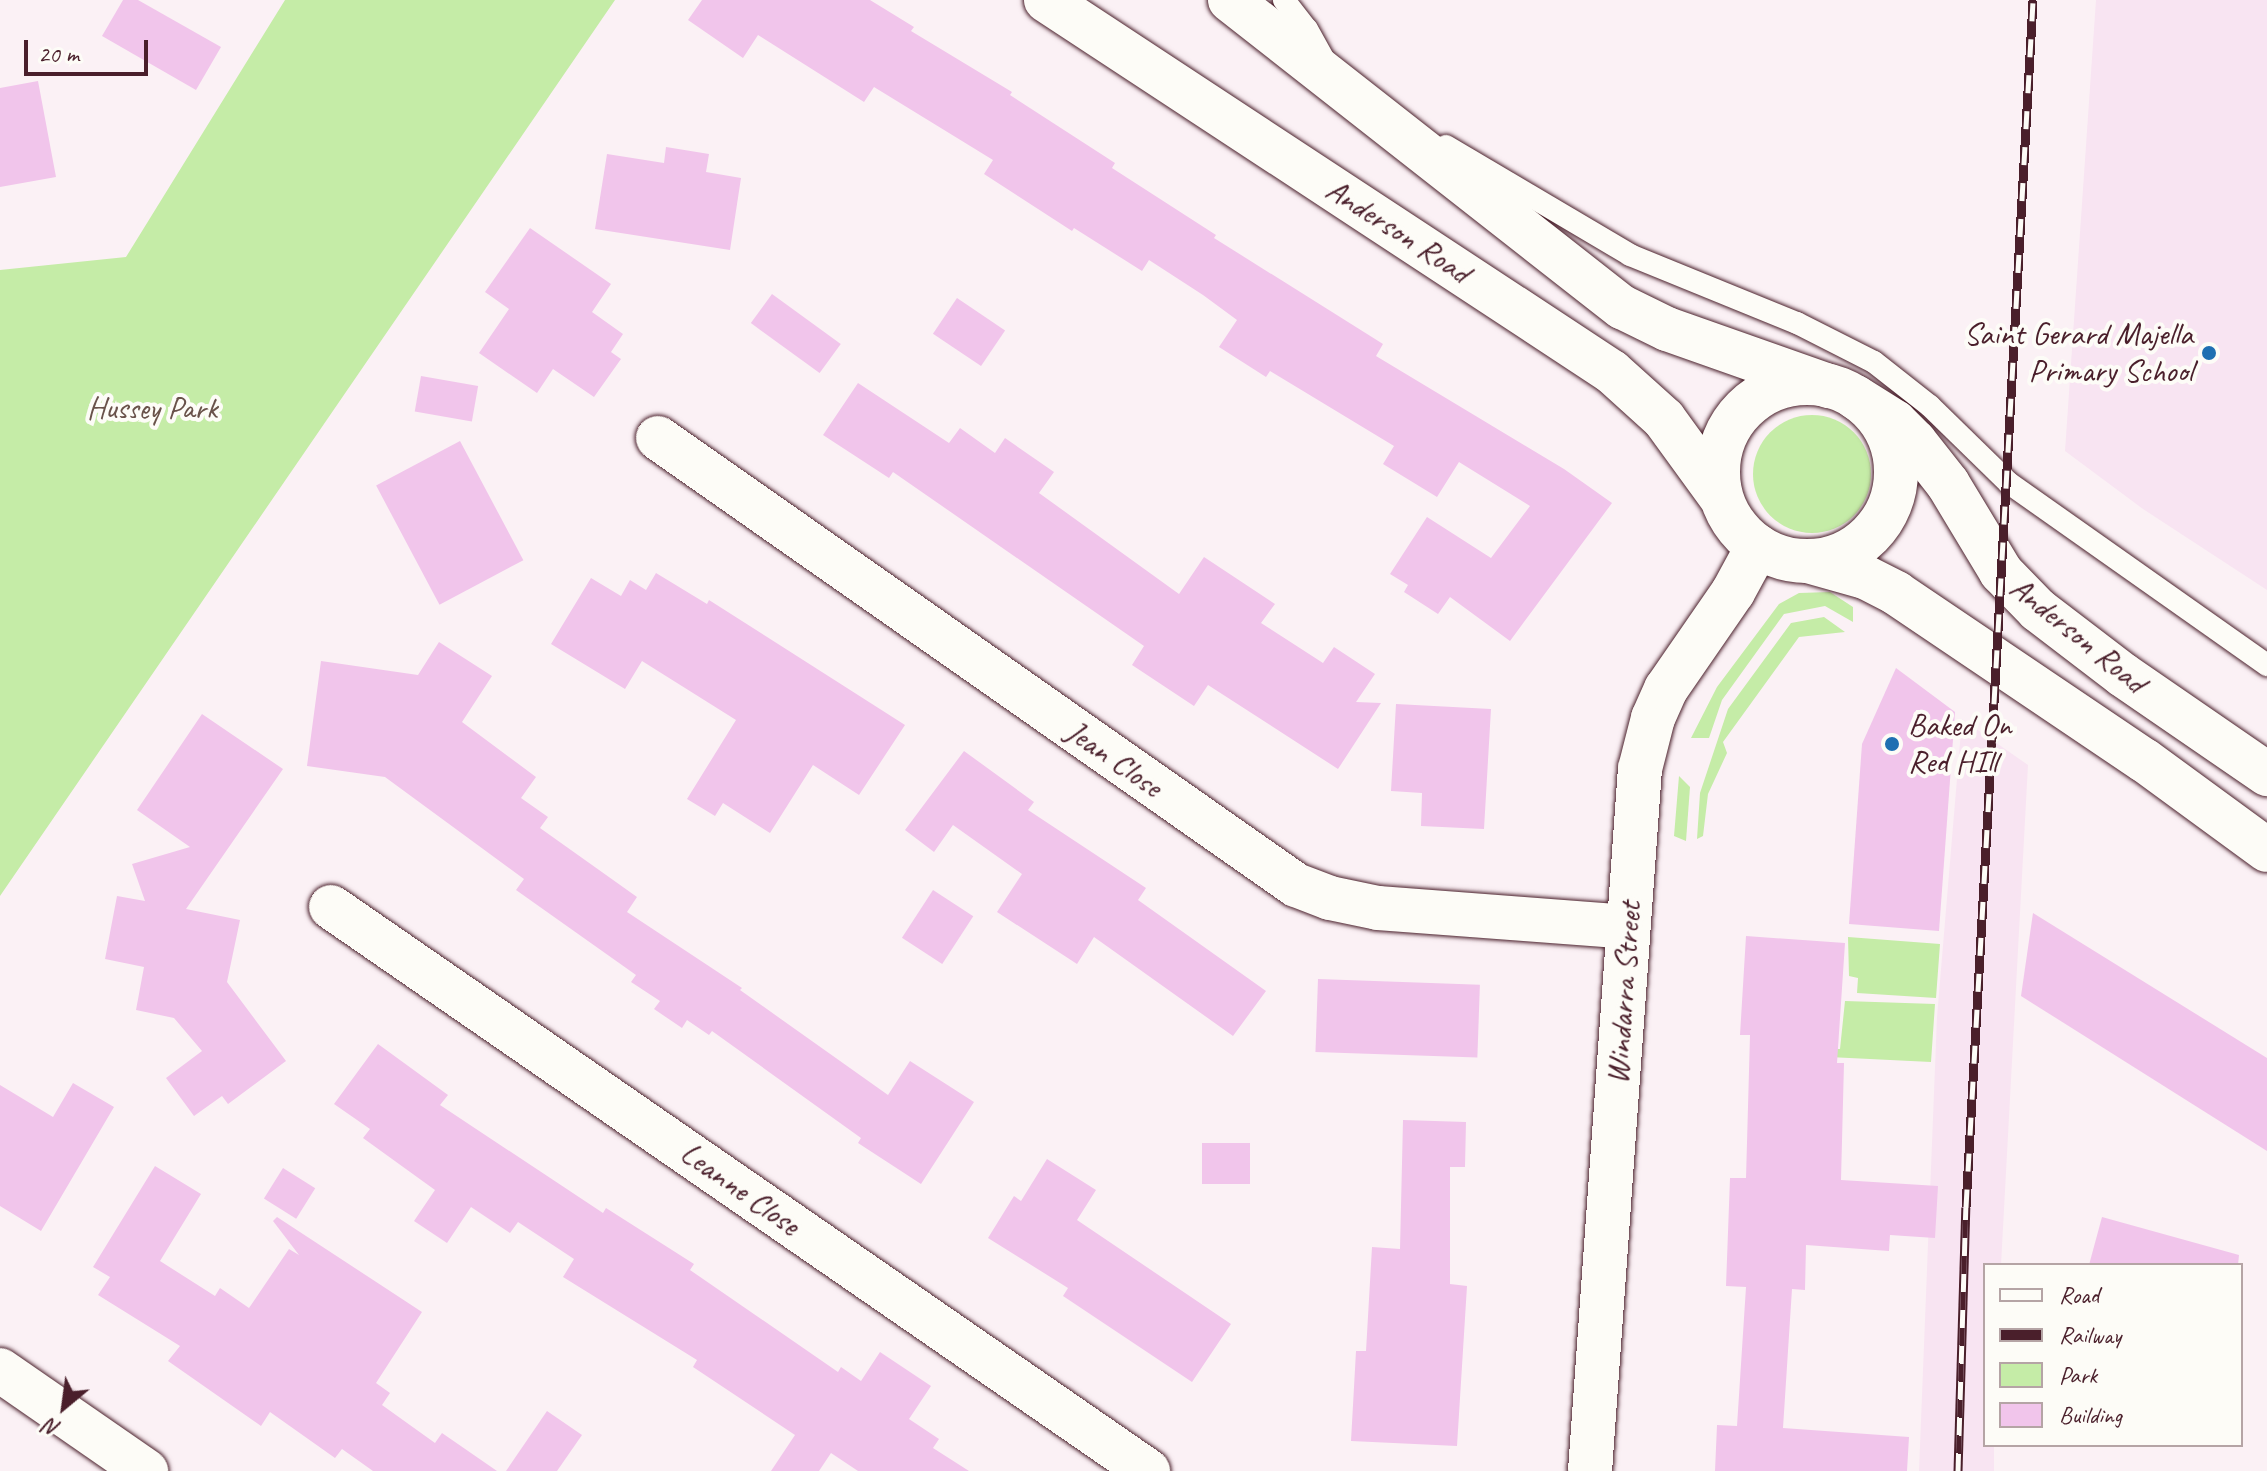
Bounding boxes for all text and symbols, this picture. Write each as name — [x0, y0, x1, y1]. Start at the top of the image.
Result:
scale bar — [28, 24, 152, 74]
text: 20 m — [38, 39, 79, 69]
street label: Anderson Road — [1319, 171, 1477, 291]
place label: Saint Gerard Majella Primary School — [1965, 316, 2193, 391]
marker: Saint Gerard Majella Primary School — [2200, 344, 2218, 362]
park label: Hussey Park — [86, 389, 218, 427]
street label: Anderson Road — [2003, 569, 2153, 701]
place label: Baked On Red HIll — [1908, 707, 2011, 782]
street label: Jean Close — [1059, 712, 1169, 806]
marker: Baked On Red HIll — [1883, 735, 1901, 753]
street label: Windarra Street — [1598, 900, 1650, 1086]
street label: Leanne Close — [673, 1134, 807, 1244]
legend — [1983, 1263, 2243, 1447]
text: Road — [2059, 1280, 2099, 1310]
text: Railway — [2059, 1320, 2121, 1350]
text: Park — [2059, 1360, 2097, 1390]
north arrow — [24, 1367, 104, 1447]
text: Building — [2059, 1400, 2122, 1430]
text: N — [40, 1412, 65, 1444]

